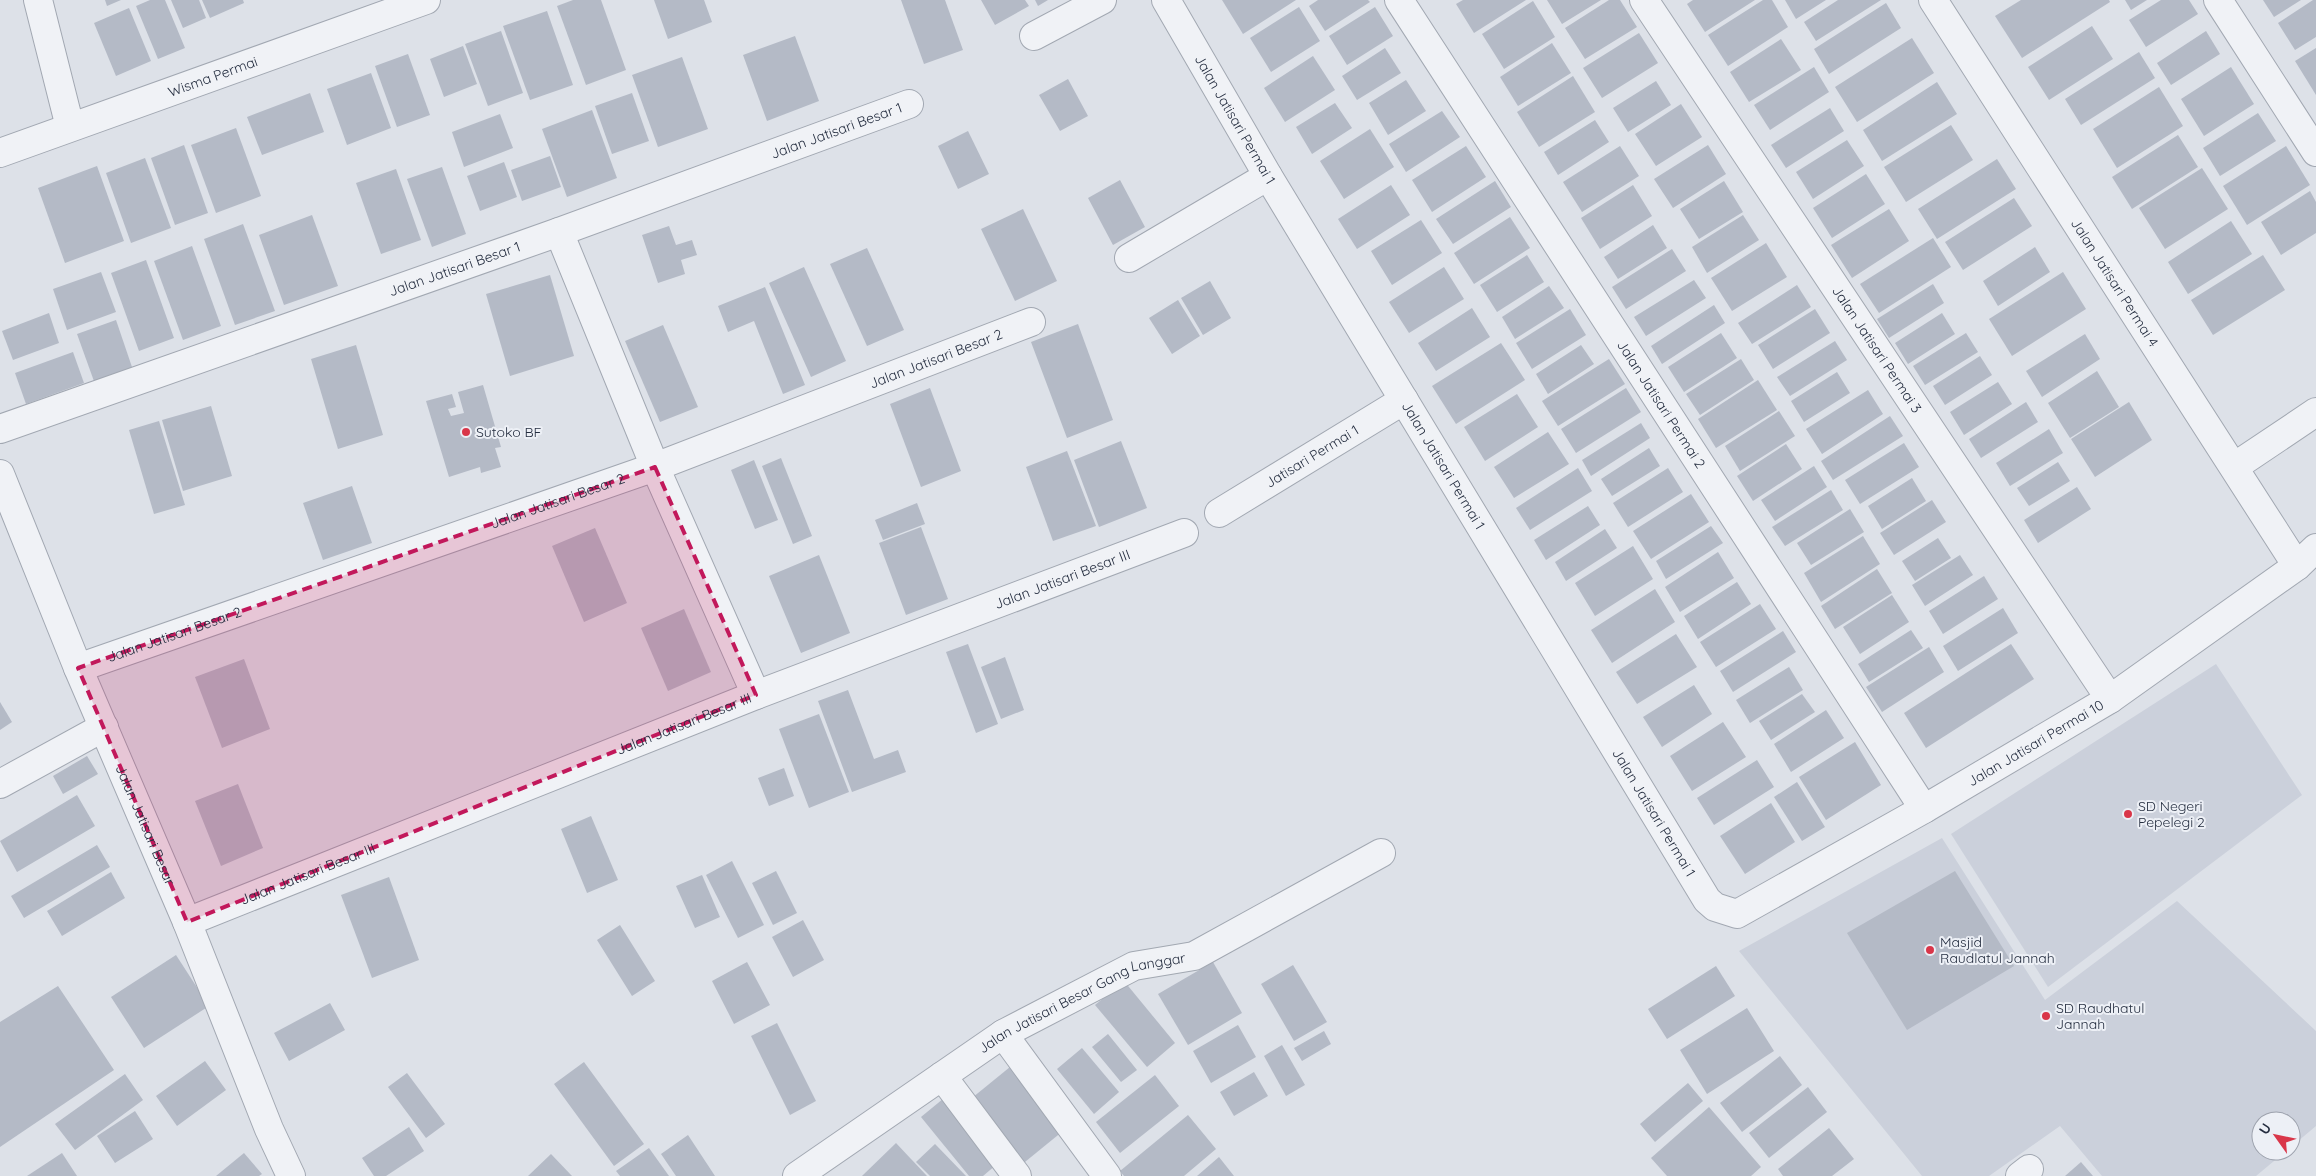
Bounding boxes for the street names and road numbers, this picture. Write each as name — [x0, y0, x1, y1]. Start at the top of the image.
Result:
street label: Jalan Jatisari Permai 1 — [1191, 51, 1280, 187]
street label: Wisma Permai — [165, 52, 260, 101]
street label: Jalan Jatisari Besar 1 — [768, 98, 904, 163]
street label: Jalan Jatisari Permai 4 — [2067, 215, 2163, 350]
street label: Jalan Jatisari Besar 1 — [386, 237, 523, 300]
street label: Jalan Jatisari Permai 3 — [1828, 283, 1926, 416]
street label: Jalan Jatisari Besar 2 — [867, 325, 1005, 392]
street label: Jalan Jatisari Permai 2 — [1613, 337, 1710, 472]
street label: Jalan Jatisari Permai 1 — [1398, 398, 1489, 533]
street label: Jatisari Permai 1 — [1262, 421, 1362, 492]
street label: Jalan Jatisari Besar 2 — [488, 469, 627, 533]
street label: Jalan Jatisari Besar III — [992, 545, 1133, 613]
street label: Jalan Jatisari Besar 2 — [105, 603, 244, 666]
street label: Jalan Jatisari Besar III — [614, 689, 754, 759]
street label: Jalan Jatisari Permai 10 — [1964, 696, 2107, 790]
street label: Jalan Jatisari Permai 1 — [1608, 745, 1700, 880]
street label: Jalan Jatisari Besar — [112, 762, 179, 889]
street label: Jalan Jatisari Besar III — [238, 839, 378, 909]
street label: Jalan Jatisari Besar Gang Langgar — [975, 948, 1187, 1057]

